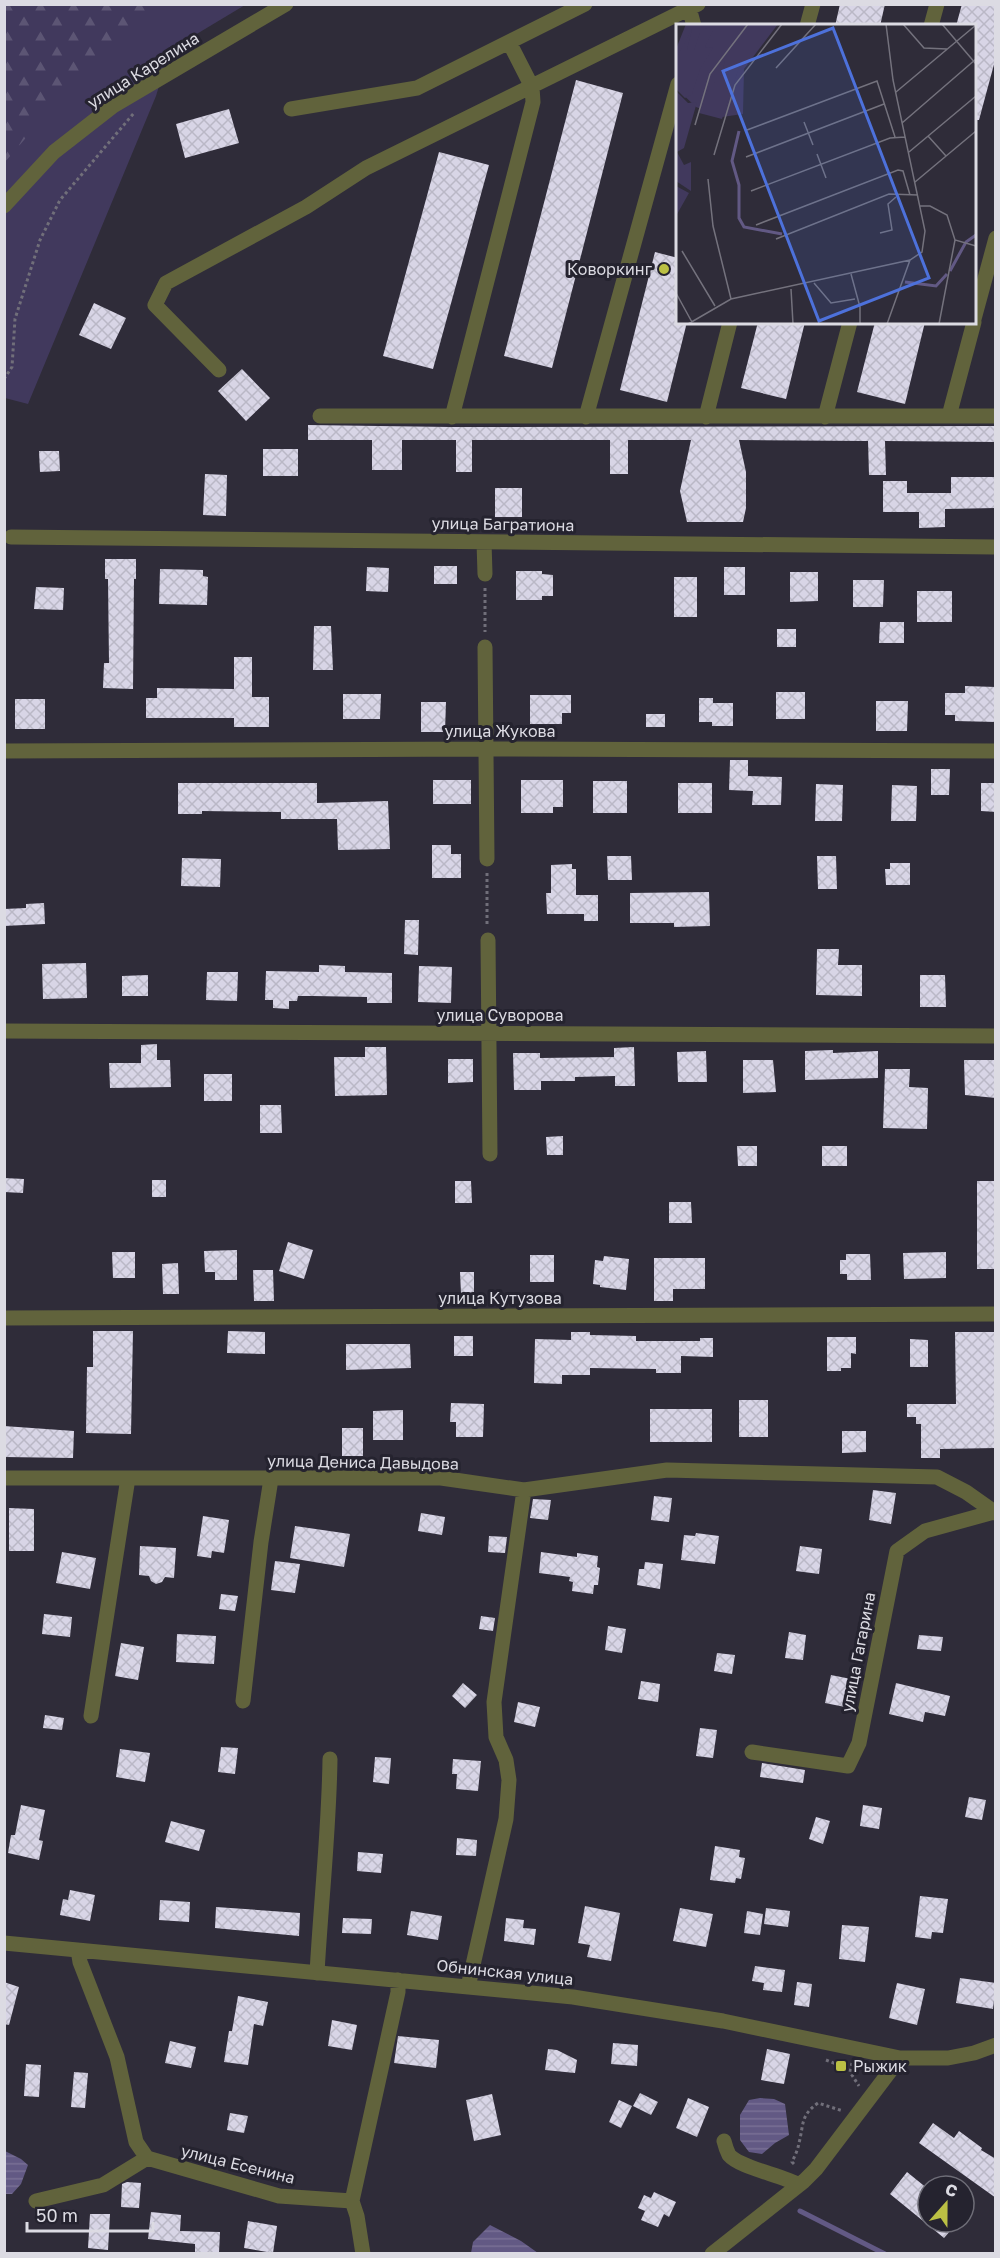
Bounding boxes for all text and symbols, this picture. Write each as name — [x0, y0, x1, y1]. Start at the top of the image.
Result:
inset map — [676, 24, 976, 324]
street label: улица Карелина — [83, 28, 203, 112]
place label: Коворкинг — [567, 259, 653, 279]
marker: Коворкинг — [657, 262, 671, 276]
street label: улица Багратиона — [432, 513, 574, 535]
street label: улица Жукова — [444, 721, 556, 741]
street label: улица Суворова — [437, 1005, 563, 1025]
street label: улица Кутузова — [438, 1288, 562, 1308]
street label: улица Дениса Давыдова — [267, 1450, 459, 1474]
street label: улица Гагарина — [837, 1590, 879, 1714]
street label: Обнинская улица — [436, 1955, 574, 1989]
place label: Рыжик — [853, 2056, 907, 2076]
marker: Рыжик — [834, 2059, 848, 2073]
street label: улица Есенина — [179, 2140, 297, 2188]
north arrow — [916, 2174, 976, 2234]
text: С — [942, 2179, 960, 2201]
scale bar — [27, 2195, 153, 2233]
text: 50 m — [36, 2204, 78, 2226]

